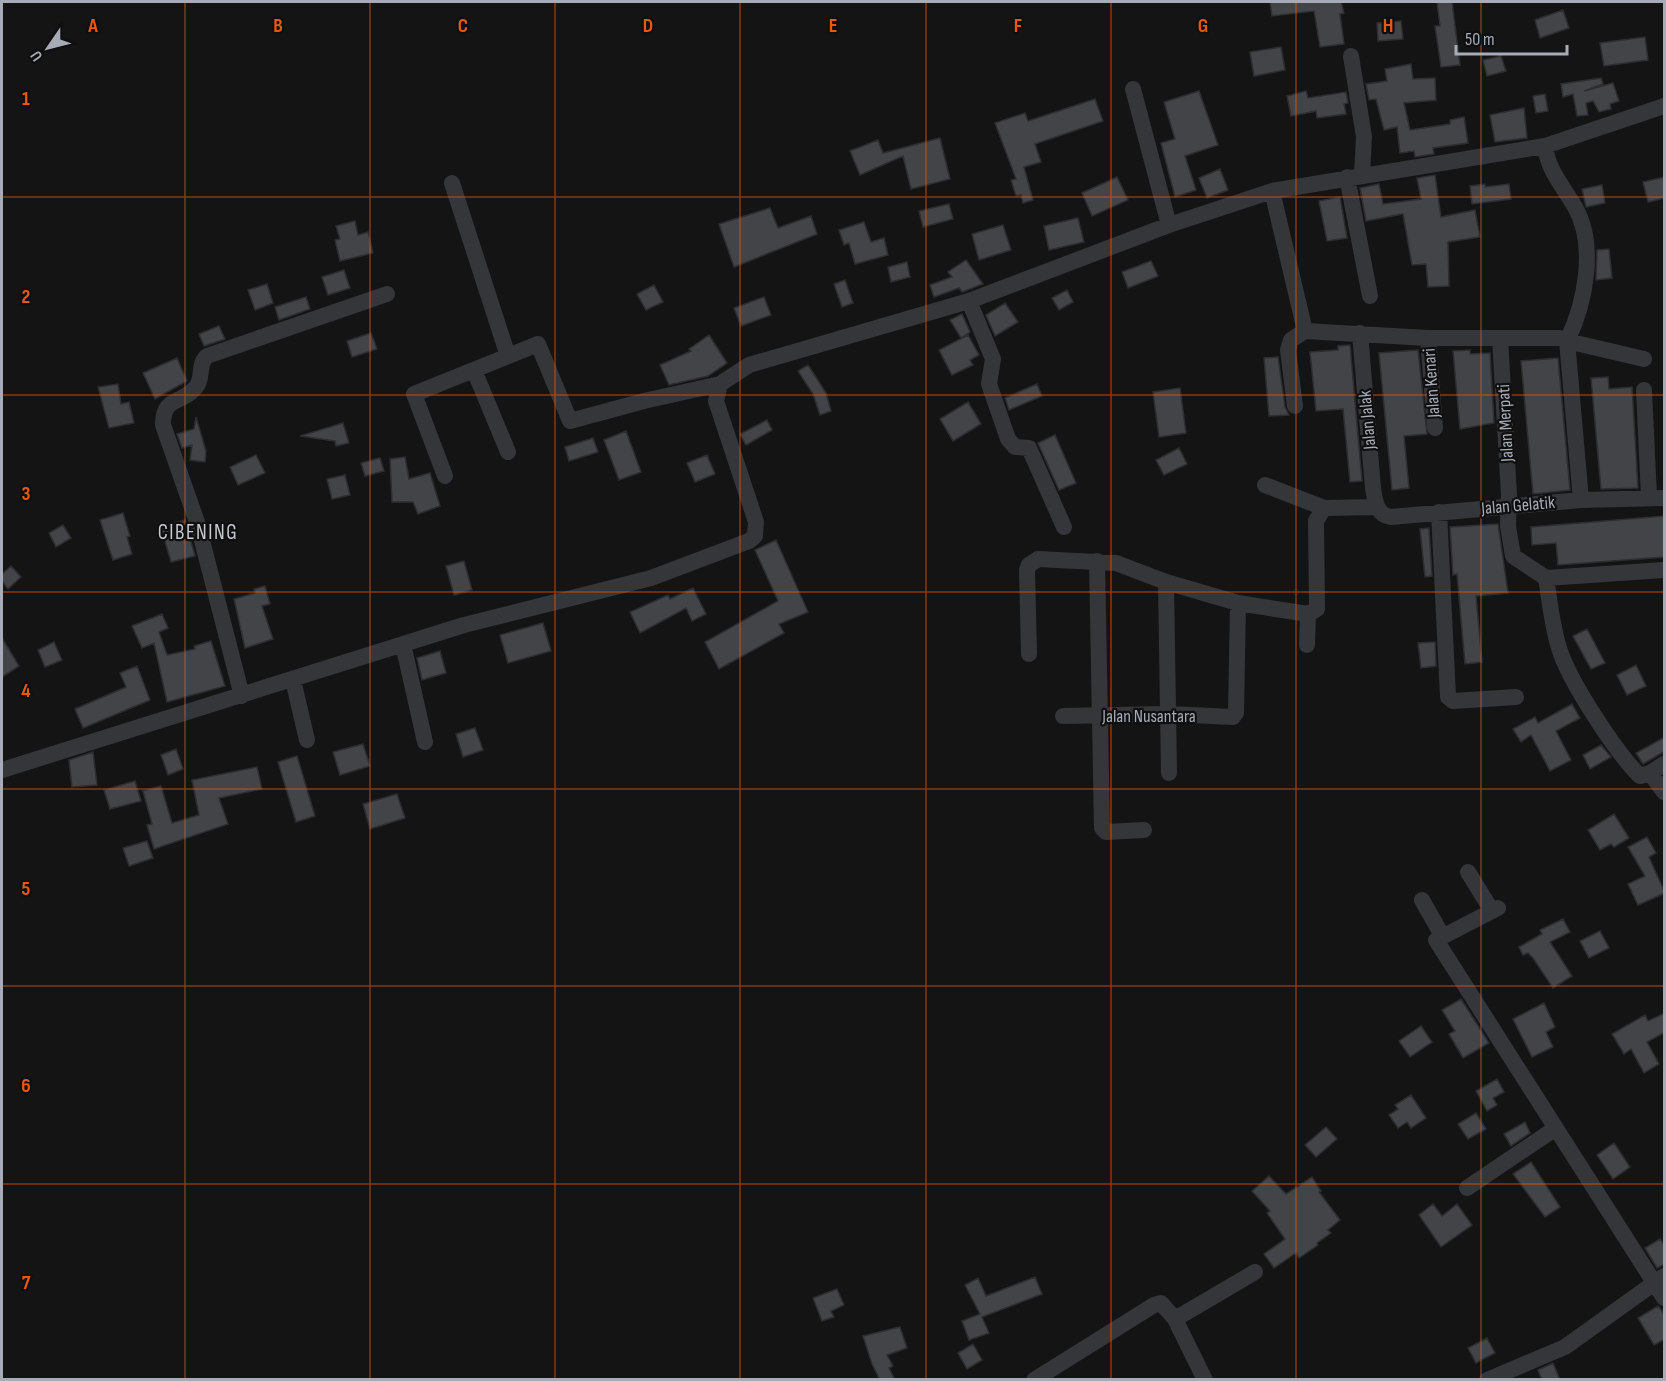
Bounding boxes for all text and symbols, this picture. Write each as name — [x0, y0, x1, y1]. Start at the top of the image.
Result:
text: A — [87, 14, 98, 38]
text: B — [273, 14, 283, 38]
text: C — [458, 14, 468, 38]
text: D — [643, 14, 653, 38]
text: E — [829, 14, 837, 38]
text: F — [1014, 14, 1022, 38]
text: G — [1198, 14, 1208, 38]
text: H — [1383, 14, 1393, 38]
north arrow — [18, 18, 78, 78]
scale bar — [1456, 18, 1567, 56]
text: 50 m — [1465, 29, 1495, 50]
text: U — [27, 47, 47, 65]
text: 1 — [22, 87, 30, 111]
text: 2 — [22, 285, 30, 309]
street label: Jalan Kenari — [1419, 347, 1444, 419]
street label: Jalan Merpati — [1493, 384, 1518, 463]
street label: Jalan Jalak — [1354, 389, 1381, 451]
text: 3 — [22, 482, 31, 506]
street label: Jalan Gelatik — [1479, 492, 1556, 519]
district label: CIBENING — [158, 520, 238, 545]
text: 4 — [21, 679, 31, 703]
street label: Jalan Nusantara — [1101, 706, 1196, 727]
text: 5 — [22, 877, 31, 901]
text: 6 — [21, 1074, 31, 1098]
text: 7 — [22, 1271, 31, 1295]

